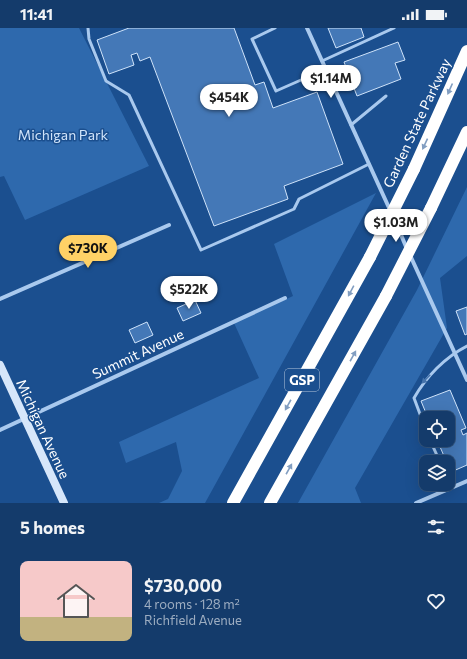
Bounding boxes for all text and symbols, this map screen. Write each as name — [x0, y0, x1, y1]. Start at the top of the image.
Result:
text: 11:41 — [20, 5, 53, 23]
street label: Garden State Parkway — [379, 55, 454, 190]
pin: $1.14M — [298, 65, 364, 99]
text: $1.14M — [310, 70, 352, 86]
pin: $454K — [201, 84, 257, 118]
one-way arrow — [447, 84, 453, 95]
text: $454K — [209, 89, 249, 105]
park label: Michigan Park — [18, 126, 109, 143]
one-way arrow — [422, 139, 428, 150]
pin: $1.03M — [363, 209, 429, 243]
text: $1.03M — [373, 214, 419, 230]
pin: $730K — [60, 235, 116, 269]
text: $730K — [68, 240, 108, 256]
pin: $522K — [161, 276, 217, 310]
text: $522K — [170, 281, 208, 297]
one-way arrow — [348, 286, 355, 297]
street label: Summit Avenue — [89, 325, 186, 382]
one-way arrow — [349, 350, 356, 362]
road number: GSP — [285, 369, 319, 391]
one-way arrow — [422, 374, 431, 384]
street label: Michigan Avenue — [13, 376, 74, 481]
one-way arrow — [285, 399, 292, 411]
map controls — [419, 411, 455, 491]
button: locate — [419, 411, 455, 447]
button: layers — [419, 455, 455, 491]
one-way arrow — [286, 463, 293, 475]
icon: filters — [425, 516, 447, 538]
text: 5 homes — [20, 517, 85, 538]
text: $730,000 — [144, 575, 222, 596]
icon: home — [52, 577, 100, 625]
icon: heart — [425, 590, 447, 612]
text: 4 rooms · 128 m² — [144, 596, 240, 612]
text: Richfield Avenue — [144, 612, 242, 628]

